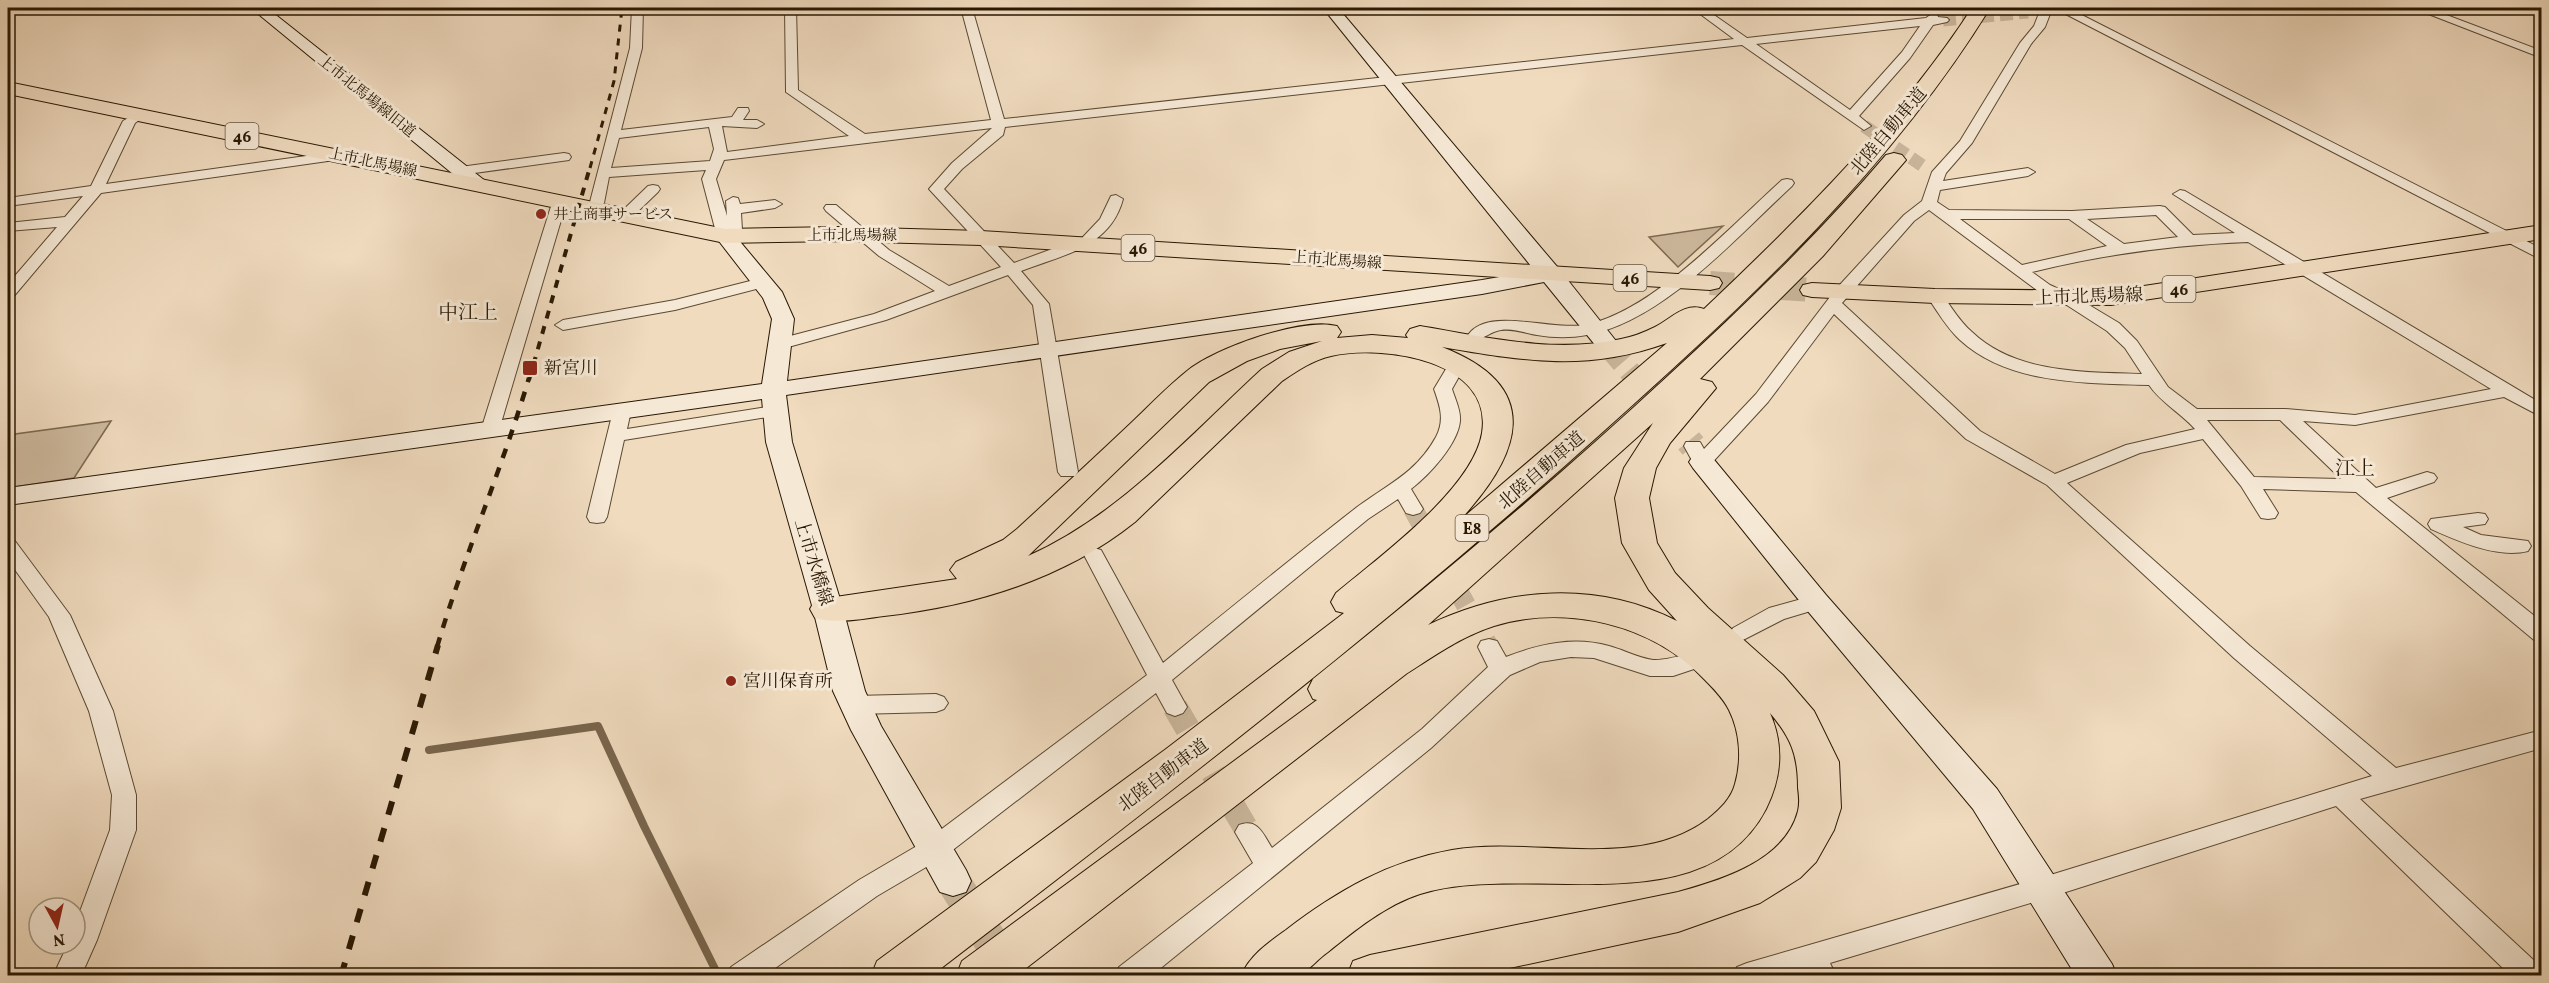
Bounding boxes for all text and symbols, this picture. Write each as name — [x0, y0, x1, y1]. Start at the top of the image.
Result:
street label: 上市北馬場線旧道 — [313, 51, 419, 143]
street label: 北陸自動車道 — [1845, 83, 1933, 181]
road number: 46 — [226, 123, 258, 149]
street label: 上市北馬場線 — [326, 144, 419, 183]
place label: 井上商事サービス — [553, 205, 673, 226]
marker: 井上商事サービス — [534, 207, 548, 221]
street label: 上市北馬場線 — [807, 226, 897, 247]
road number: 46 — [1122, 235, 1154, 261]
street label: 上市北馬場線 — [1291, 248, 1383, 275]
road number: 46 — [1614, 265, 1646, 291]
road number: 46 — [2162, 276, 2196, 302]
street label: 上市北馬場線 — [2035, 283, 2143, 312]
district label: 中江上 — [438, 300, 498, 328]
place label: 新宮川 — [544, 357, 598, 382]
marker: 新宮川 — [521, 359, 539, 377]
street label: 北陸自動車道 — [1493, 426, 1591, 516]
district label: 江上 — [2335, 456, 2375, 484]
road number: E8 — [1456, 515, 1488, 541]
street label: 上市水橋線 — [787, 516, 838, 609]
place label: 宮川保育所 — [743, 670, 833, 695]
marker: 宮川保育所 — [724, 674, 738, 688]
street label: 北陸自動車道 — [1113, 734, 1215, 819]
north arrow — [27, 896, 87, 956]
text: N — [51, 927, 66, 951]

